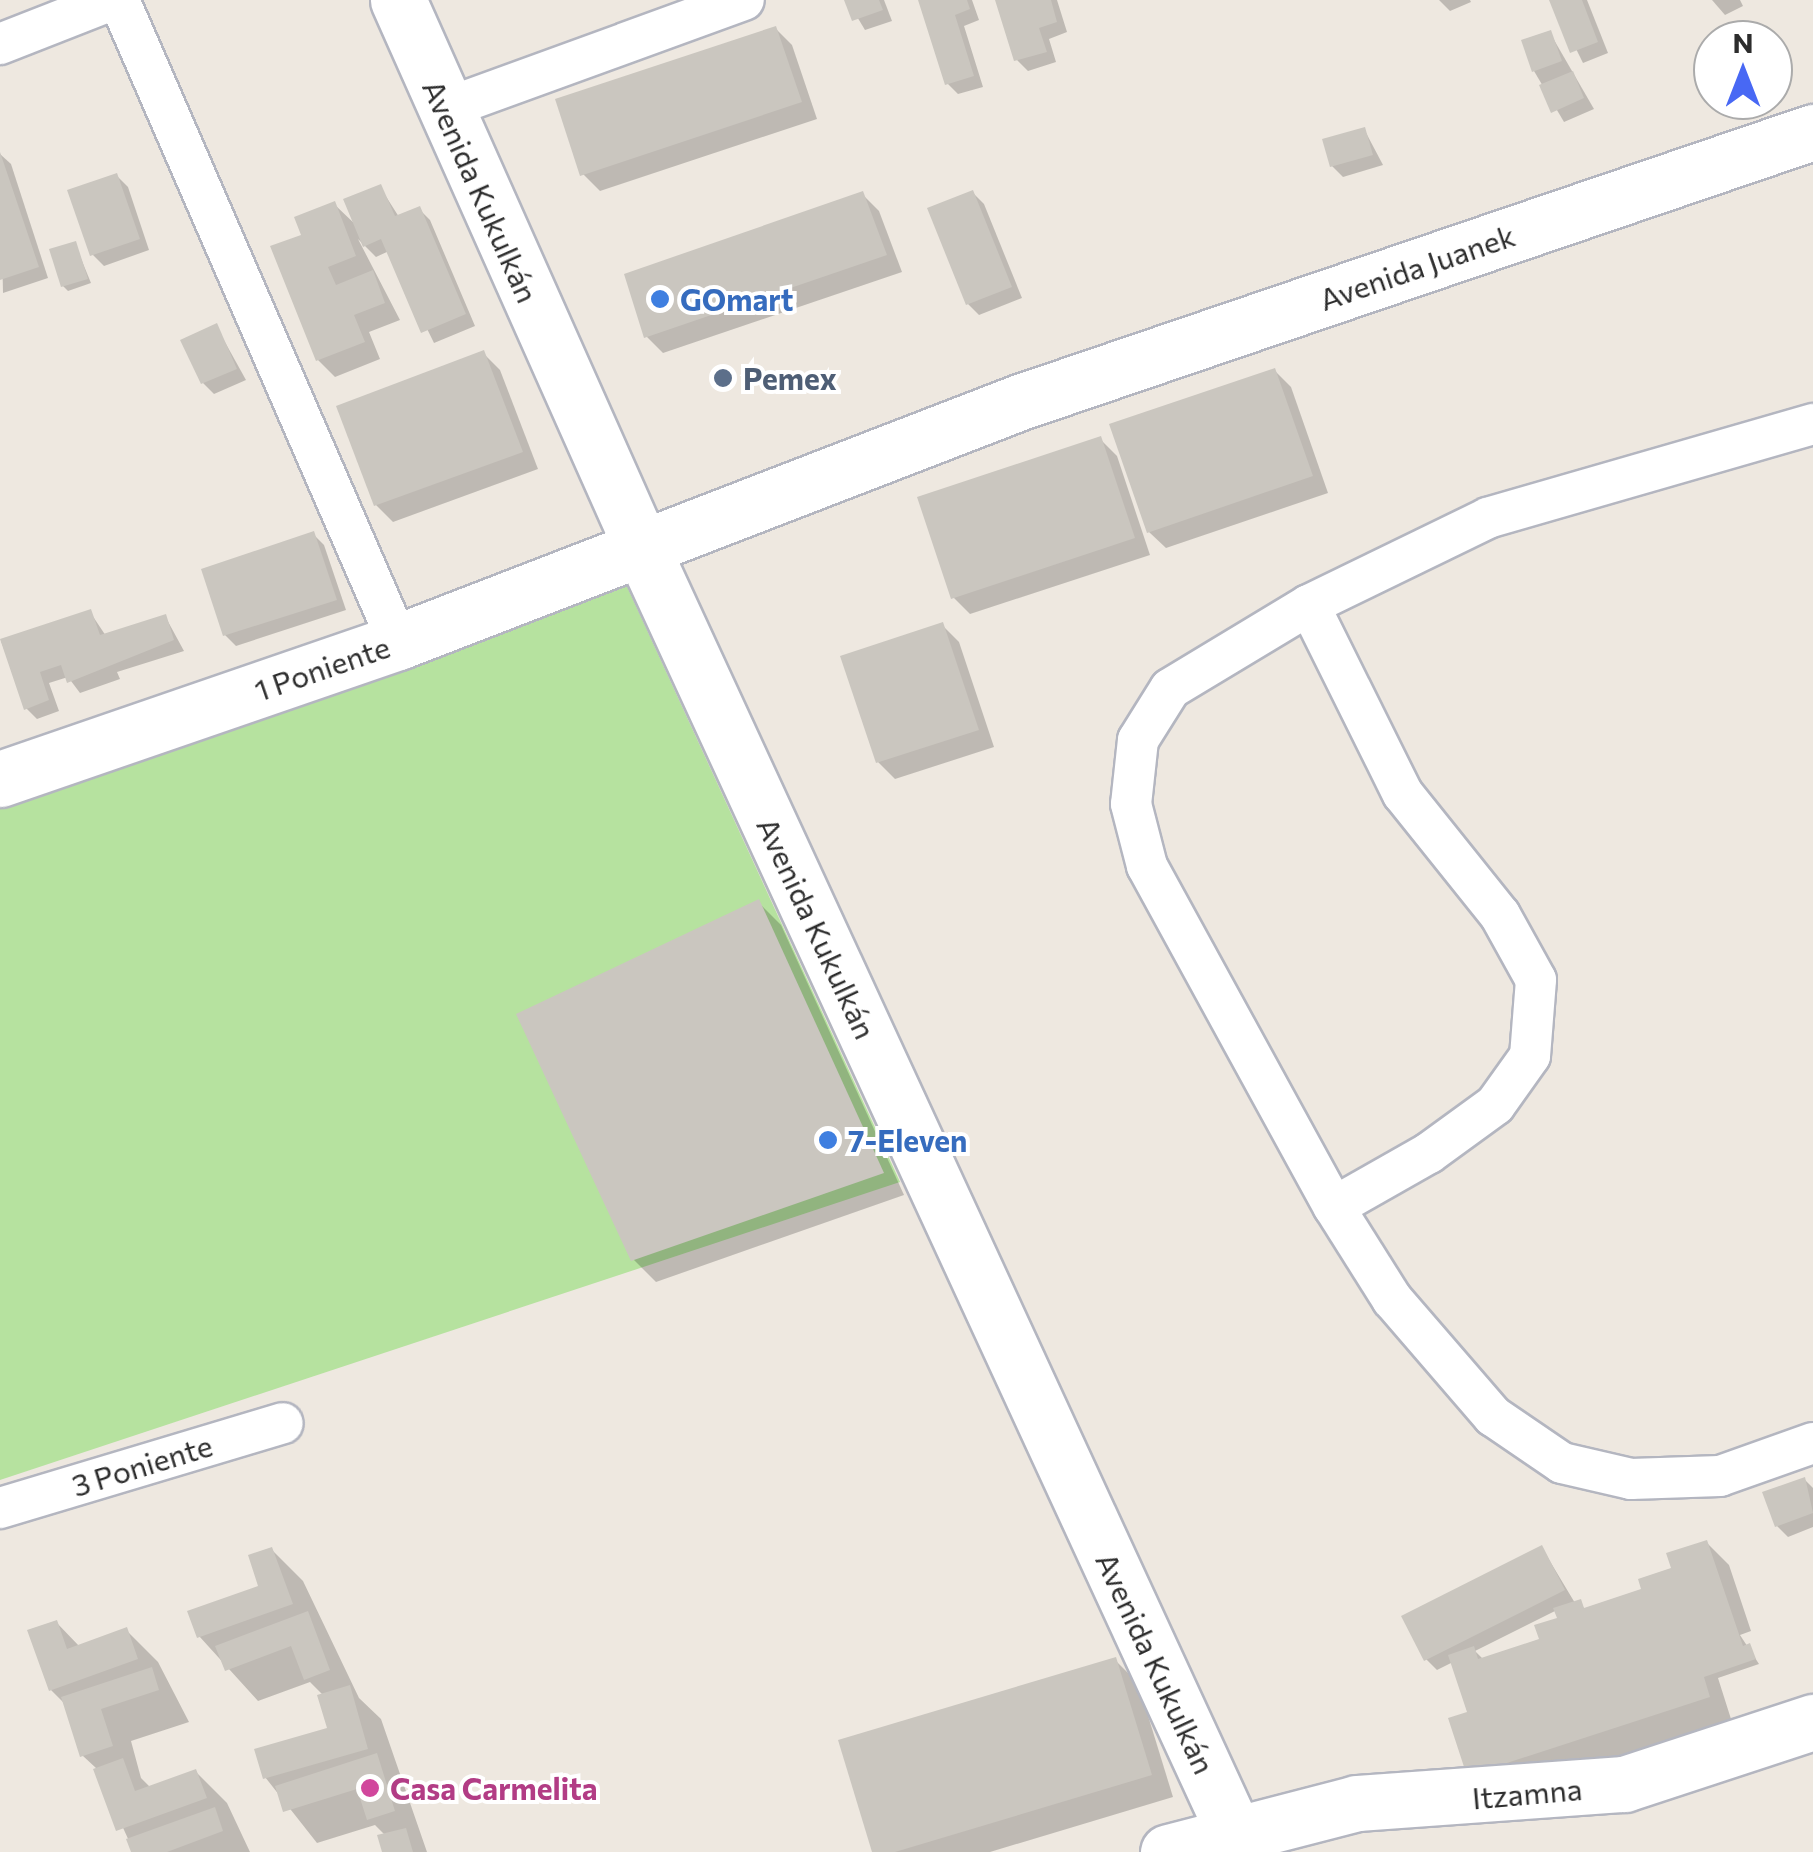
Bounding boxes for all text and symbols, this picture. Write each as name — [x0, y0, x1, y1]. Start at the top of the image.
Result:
north arrow — [1693, 20, 1793, 120]
text: N — [1733, 25, 1754, 59]
street label: Avenida Kukulkán — [416, 74, 546, 308]
street label: Avenida Juanek — [1315, 217, 1519, 317]
place label: GOmart — [680, 281, 793, 317]
marker: GOmart — [649, 288, 671, 310]
place label: Pemex — [743, 360, 837, 396]
marker: Pemex — [712, 367, 734, 389]
street label: 1 Poniente — [250, 628, 394, 708]
street label: Avenida Kukulkán — [750, 812, 884, 1044]
place label: 7-Eleven — [848, 1122, 967, 1158]
marker: 7-Eleven — [817, 1129, 839, 1151]
street label: 3 Poniente — [67, 1427, 217, 1503]
street label: Avenida Kukulkán — [1089, 1547, 1223, 1779]
place label: Casa Carmelita — [390, 1770, 598, 1806]
street label: Itzamna — [1470, 1770, 1584, 1816]
marker: Casa Carmelita — [359, 1777, 381, 1799]

